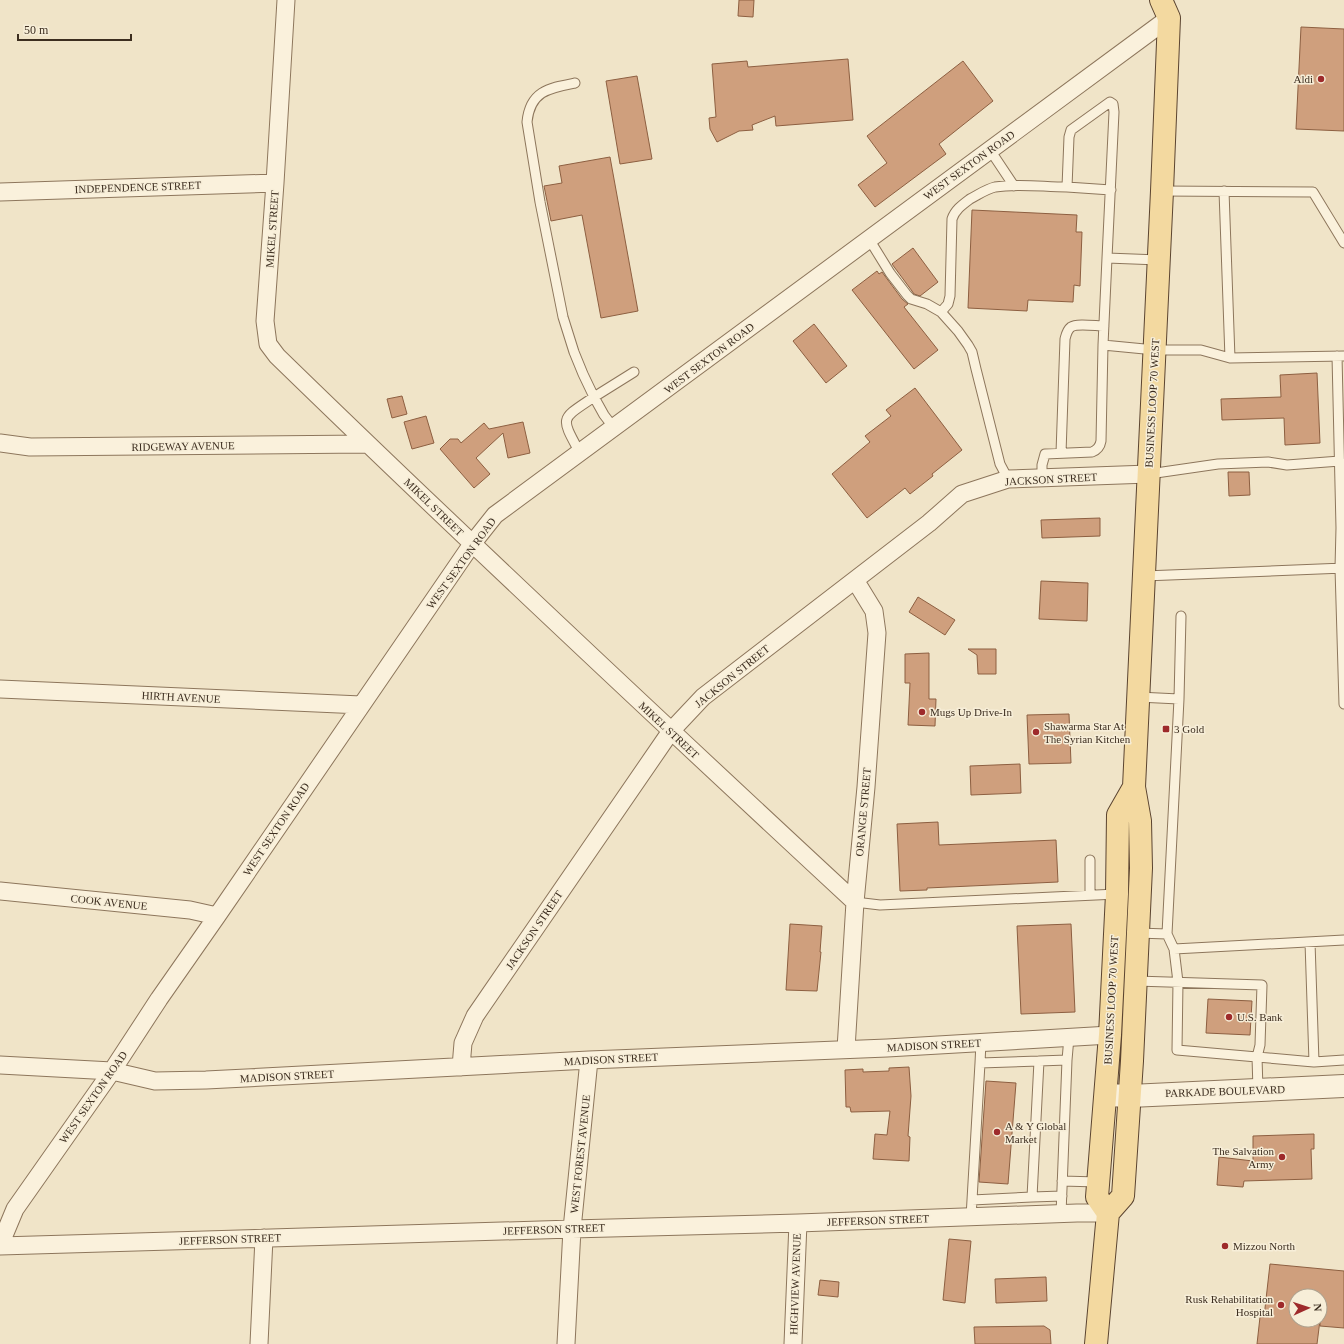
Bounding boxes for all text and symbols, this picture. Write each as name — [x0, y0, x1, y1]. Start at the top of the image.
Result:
scale bar — [18, 16, 131, 42]
text: 50 m — [24, 23, 49, 37]
place label: Aldi — [1293, 73, 1313, 85]
marker: Aldi — [1316, 74, 1326, 84]
street label: WEST SEXTON ROAD — [921, 128, 1017, 202]
street label: INDEPENDENCE STREET — [74, 179, 202, 195]
street label: MIKEL STREET — [263, 190, 281, 268]
street label: WEST SEXTON ROAD — [662, 320, 756, 396]
street label: BUSINESS LOOP 70 WEST — [1143, 338, 1161, 468]
street label: RIDGEWAY AVENUE — [131, 439, 235, 453]
street label: JACKSON STREET — [1004, 471, 1098, 487]
street label: MIKEL STREET — [402, 476, 466, 538]
street label: WEST SEXTON ROAD — [424, 515, 498, 611]
street label: JACKSON STREET — [692, 642, 772, 710]
street label: HIRTH AVENUE — [141, 689, 221, 705]
street label: MIKEL STREET — [637, 699, 702, 761]
place label: Mugs Up Drive-In — [930, 706, 1012, 718]
marker: Mugs Up Drive-In — [917, 707, 927, 717]
place label: Shawarma Star At The Syrian Kitchen — [1044, 720, 1131, 745]
place label: 3 Gold — [1174, 723, 1205, 735]
marker: 3 Gold — [1161, 724, 1171, 734]
marker: Shawarma Star At The Syrian Kitchen — [1031, 727, 1041, 737]
street label: ORANGE STREET — [853, 767, 873, 857]
street label: WEST SEXTON ROAD — [240, 780, 312, 878]
street label: JACKSON STREET — [503, 888, 565, 972]
street label: COOK AVENUE — [70, 892, 148, 912]
street label: BUSINESS LOOP 70 WEST — [1102, 935, 1120, 1065]
place label: U.S. Bank — [1237, 1011, 1283, 1023]
marker: U.S. Bank — [1224, 1012, 1234, 1022]
street label: MADISON STREET — [887, 1037, 982, 1053]
street label: WEST SEXTON ROAD — [57, 1049, 129, 1145]
street label: MADISON STREET — [564, 1051, 659, 1067]
street label: MADISON STREET — [240, 1068, 335, 1084]
street label: PARKADE BOULEVARD — [1165, 1083, 1285, 1099]
street label: WEST FOREST AVENUE — [568, 1094, 592, 1214]
place label: A & Y Global Market — [1005, 1120, 1066, 1145]
marker: A & Y Global Market — [992, 1127, 1002, 1137]
place label: The Salvation Army — [1213, 1145, 1274, 1170]
marker: The Salvation Army — [1277, 1152, 1287, 1162]
street label: JEFFERSON STREET — [827, 1212, 930, 1228]
street label: JEFFERSON STREET — [503, 1221, 606, 1237]
street label: JEFFERSON STREET — [179, 1231, 282, 1247]
street label: HIGHVIEW AVENUE — [787, 1233, 803, 1335]
place label: Mizzou North — [1233, 1240, 1296, 1252]
marker: Mizzou North — [1220, 1241, 1230, 1251]
north arrow — [1288, 1288, 1328, 1328]
place label: Rusk Rehabilitation Hospital — [1185, 1293, 1273, 1318]
marker: Rusk Rehabilitation Hospital — [1276, 1300, 1286, 1310]
text: N — [1312, 1303, 1324, 1312]

